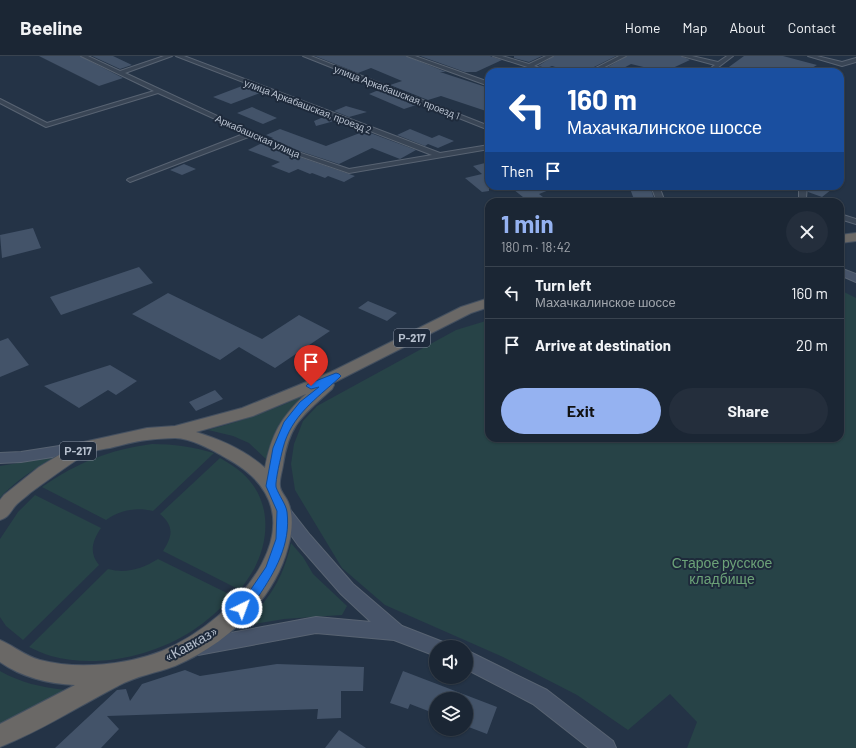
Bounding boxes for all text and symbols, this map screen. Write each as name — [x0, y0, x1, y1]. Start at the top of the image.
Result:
text: Beeline — [20, 16, 83, 39]
text: Home — [625, 19, 661, 36]
text: Map — [683, 19, 707, 36]
text: About — [729, 19, 766, 36]
text: Contact — [788, 19, 836, 36]
street label: улица Аркабашская, проезд 1 — [332, 62, 462, 122]
street label: улица Аркабашская, проезд 2 — [243, 76, 373, 136]
text: 160 m — [567, 82, 637, 116]
icon: left — [501, 84, 553, 136]
street label: Аркабашская улица — [214, 112, 303, 160]
text: Махачкалинское шоссе — [567, 116, 762, 138]
icon: arrive — [542, 160, 564, 182]
text: Then — [501, 162, 534, 180]
text: 1 min — [501, 209, 554, 238]
button: close — [786, 211, 828, 253]
text: 180 m · 18:42 — [501, 239, 571, 255]
text: Turn left — [535, 276, 591, 294]
icon: left — [501, 282, 523, 304]
text: 160 m — [791, 284, 828, 302]
text: Махачкалинское шоссе — [535, 294, 676, 310]
road number: Р-217 — [394, 329, 430, 347]
icon: arrive — [501, 334, 523, 356]
text: Arrive at destination — [535, 336, 671, 354]
text: 20 m — [796, 336, 828, 354]
pin — [294, 345, 328, 386]
icon: arrive — [300, 351, 322, 373]
button: Exit — [501, 388, 661, 434]
button: Share — [669, 388, 828, 434]
road number: Р-217 — [60, 442, 96, 460]
park label: Старое русское кладбище — [672, 554, 773, 587]
position arrow — [221, 587, 263, 629]
street label: «Кавказ» — [161, 622, 221, 665]
map controls — [429, 640, 473, 736]
button: sound — [429, 640, 473, 684]
button: layers — [429, 692, 473, 736]

